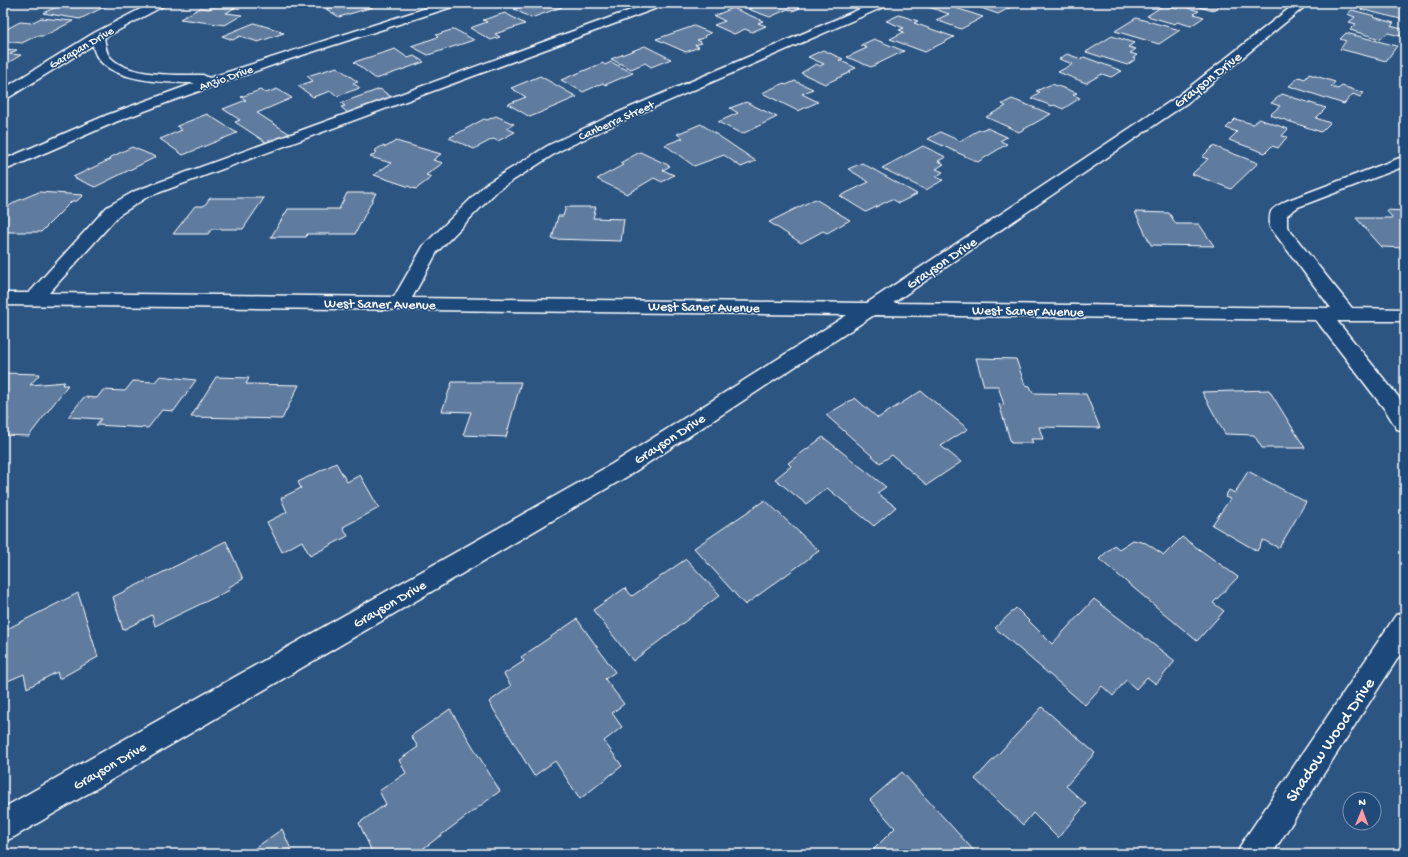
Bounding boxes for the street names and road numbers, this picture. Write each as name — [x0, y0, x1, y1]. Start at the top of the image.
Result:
street label: Garapan Drive — [47, 24, 118, 73]
street label: Grayson Drive — [1171, 49, 1246, 113]
street label: Anzio Drive — [198, 63, 256, 95]
street label: Canberra Street — [577, 98, 658, 145]
street label: Grayson Drive — [904, 234, 982, 294]
street label: West Saner Avenue — [324, 296, 437, 315]
street label: West Saner Avenue — [648, 299, 761, 318]
street label: West Saner Avenue — [972, 303, 1085, 322]
street label: Grayson Drive — [632, 410, 710, 469]
street label: Grayson Drive — [351, 577, 430, 633]
street label: Shadow Wood Drive — [1282, 675, 1381, 807]
street label: Grayson Drive — [71, 739, 150, 795]

